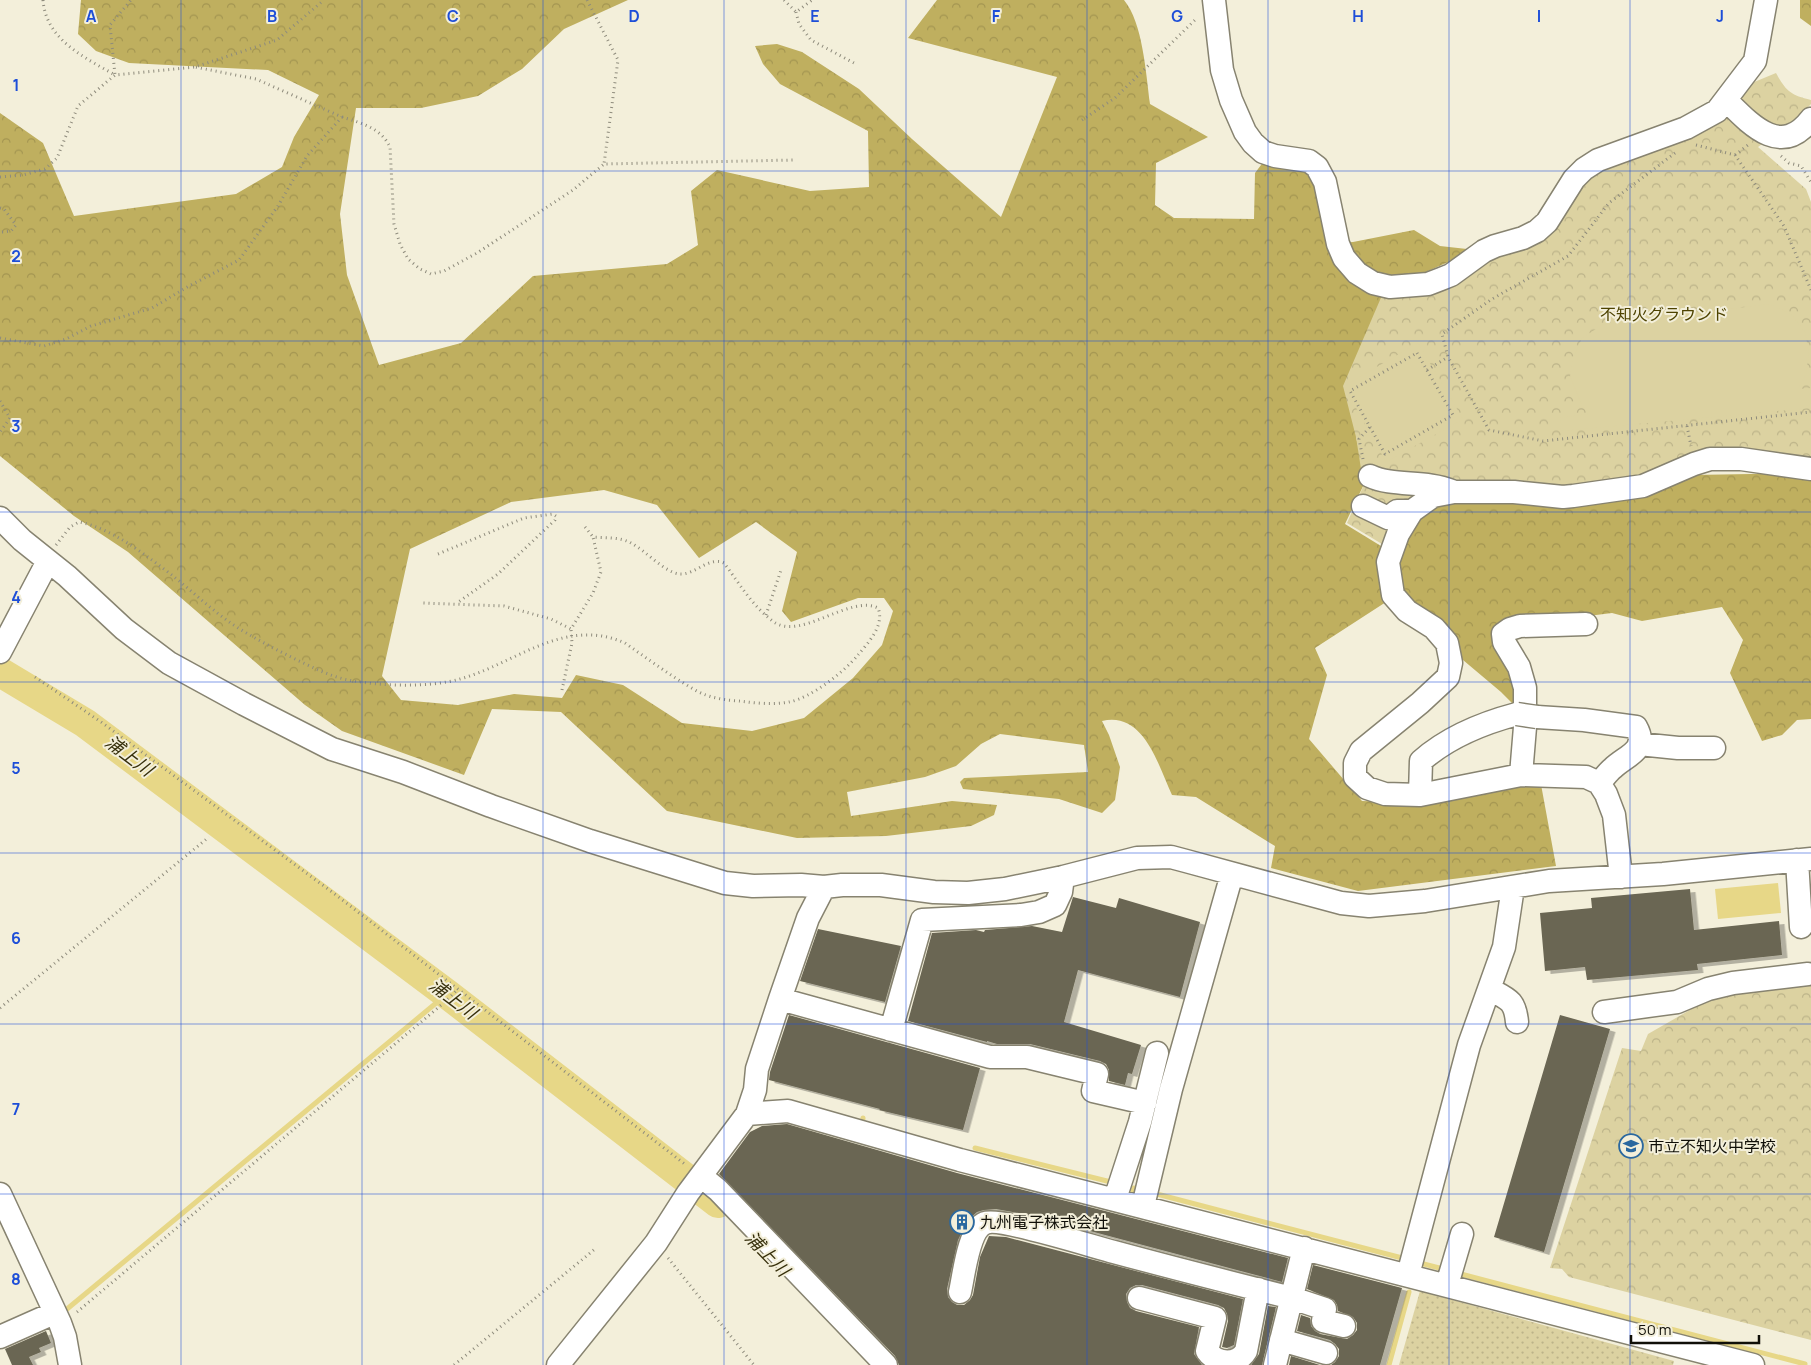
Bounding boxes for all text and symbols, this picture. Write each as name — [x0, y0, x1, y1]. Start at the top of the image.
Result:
text: A — [86, 5, 97, 27]
text: B — [267, 5, 277, 27]
text: C — [447, 5, 459, 27]
text: D — [628, 5, 640, 27]
text: E — [810, 5, 820, 27]
text: F — [992, 5, 1001, 27]
text: G — [1171, 5, 1183, 27]
text: H — [1352, 5, 1364, 27]
text: I — [1537, 5, 1541, 27]
text: J — [1716, 5, 1724, 27]
text: 1 — [12, 74, 20, 96]
text: 2 — [11, 245, 21, 267]
park label: 不知火グラウンド — [1600, 303, 1728, 325]
text: 3 — [11, 415, 21, 437]
text: 4 — [11, 586, 21, 608]
water label: 浦上川 — [101, 729, 160, 782]
text: 5 — [11, 757, 21, 779]
text: 6 — [11, 927, 21, 949]
water label: 浦上川 — [425, 972, 484, 1025]
text: 7 — [12, 1098, 20, 1120]
school or university icon: 市立不知火中学校 — [1618, 1133, 1644, 1159]
place label: 市立不知火中学校 — [1648, 1135, 1776, 1157]
building icon: 九州電子株式会社 — [949, 1209, 975, 1235]
place label: 九州電子株式会社 — [980, 1211, 1108, 1233]
water label: 浦上川 — [740, 1226, 796, 1283]
text: 8 — [11, 1268, 21, 1290]
scale bar — [1631, 1312, 1758, 1344]
text: 50 m — [1638, 1319, 1672, 1340]

